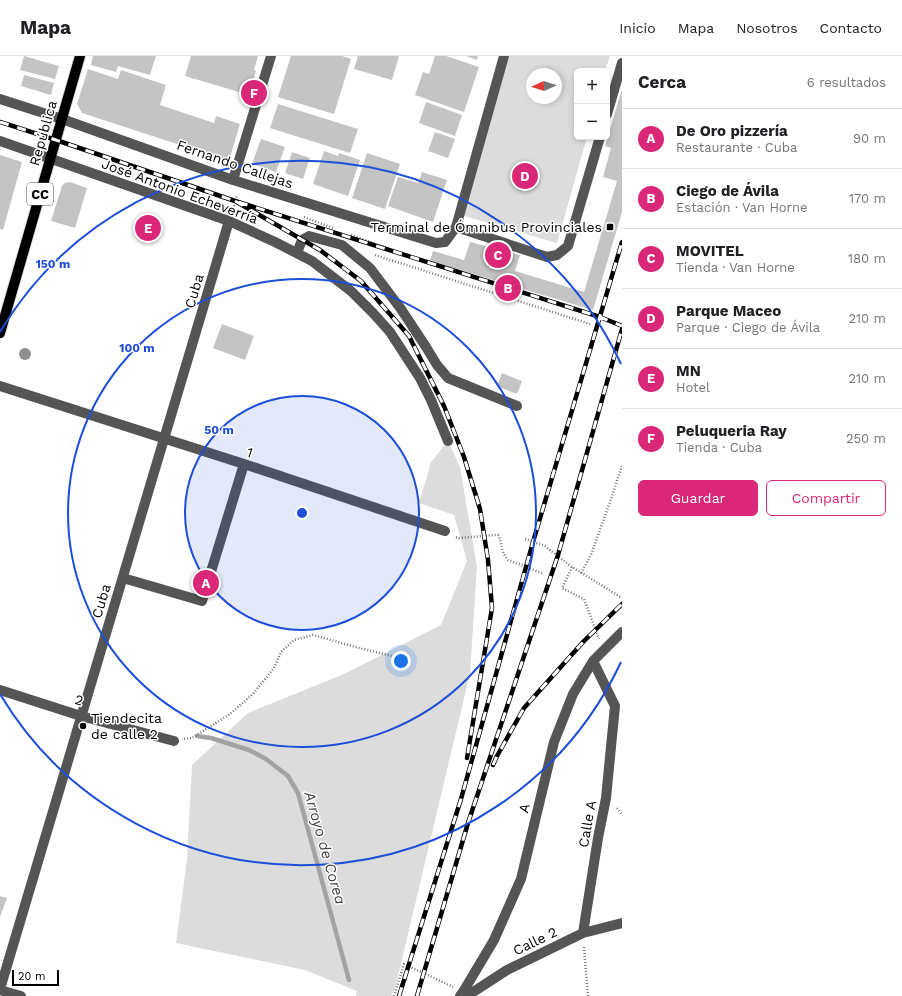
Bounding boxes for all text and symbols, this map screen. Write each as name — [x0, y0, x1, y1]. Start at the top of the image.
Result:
text: Mapa — [20, 16, 71, 39]
text: Inicio — [619, 20, 656, 36]
text: Mapa — [678, 20, 714, 36]
text: Nosotros — [736, 20, 798, 36]
text: Contacto — [820, 20, 882, 36]
north arrow — [526, 68, 562, 104]
map controls — [574, 68, 610, 140]
button: + — [574, 68, 610, 104]
text: Cerca — [638, 72, 686, 92]
text: 6 resultados — [807, 75, 886, 90]
pin: F — [241, 78, 267, 108]
street label: República — [26, 98, 60, 167]
button: − — [574, 104, 610, 140]
text: De Oro pizzería — [676, 122, 788, 140]
text: A — [647, 131, 655, 146]
text: 90 m — [853, 131, 886, 146]
street label: Fernando Callejas — [175, 137, 295, 191]
text: Restaurante · Cuba — [676, 140, 797, 155]
street label: José Antonio Echeverría — [99, 155, 261, 227]
pin: D — [512, 161, 538, 191]
text: Ciego de Ávila — [676, 182, 779, 200]
road number: CC — [27, 183, 53, 205]
text: B — [647, 191, 655, 206]
text: 170 m — [849, 191, 886, 206]
text: Estación · Van Horne — [676, 200, 807, 215]
pin: E — [135, 213, 161, 243]
place label: Terminal de Ómnibus Provinciales — [370, 219, 602, 235]
marker: Terminal de Ómnibus Provinciales — [605, 222, 615, 232]
pin: C — [485, 240, 511, 270]
text: MOVITEL — [676, 242, 744, 260]
text: C — [647, 251, 655, 266]
text: 180 m — [848, 251, 886, 266]
text: 150 m — [36, 257, 70, 271]
text: Tienda · Van Horne — [676, 260, 795, 275]
street label: Cuba — [181, 272, 207, 310]
pin: B — [495, 273, 521, 303]
text: Parque Maceo — [676, 302, 781, 320]
text: D — [646, 311, 656, 326]
text: 210 m — [848, 311, 886, 326]
text: Parque · Ciego de Ávila — [676, 320, 820, 335]
text: 100 m — [119, 341, 155, 355]
text: MN — [676, 362, 701, 380]
text: E — [647, 371, 655, 386]
text: 210 m — [848, 371, 886, 386]
text: Hotel — [676, 380, 710, 395]
text: Peluqueria Ray — [676, 422, 787, 440]
text: 50 m — [204, 423, 234, 437]
text: F — [647, 431, 655, 446]
text: 250 m — [846, 431, 886, 446]
text: Tienda · Cuba — [676, 440, 762, 455]
street label: 1 — [245, 444, 255, 460]
button: Guardar — [638, 480, 758, 516]
button: Compartir — [766, 480, 886, 516]
centre of rings — [295, 506, 309, 520]
pin: A — [193, 568, 219, 598]
street label: Cuba — [88, 582, 114, 620]
your location — [391, 651, 411, 671]
street label: 2 — [73, 691, 85, 709]
place label: Tiendecita de calle 2 — [91, 710, 162, 742]
marker: Tiendecita de calle 2 — [78, 721, 88, 731]
water label: Arroyo de Corea — [300, 789, 350, 907]
street label: Calle A — [575, 799, 599, 849]
street label: A — [515, 802, 533, 814]
street label: Calle 2 — [510, 923, 560, 959]
scale bar — [12, 968, 59, 987]
text: 20 m — [18, 970, 46, 983]

